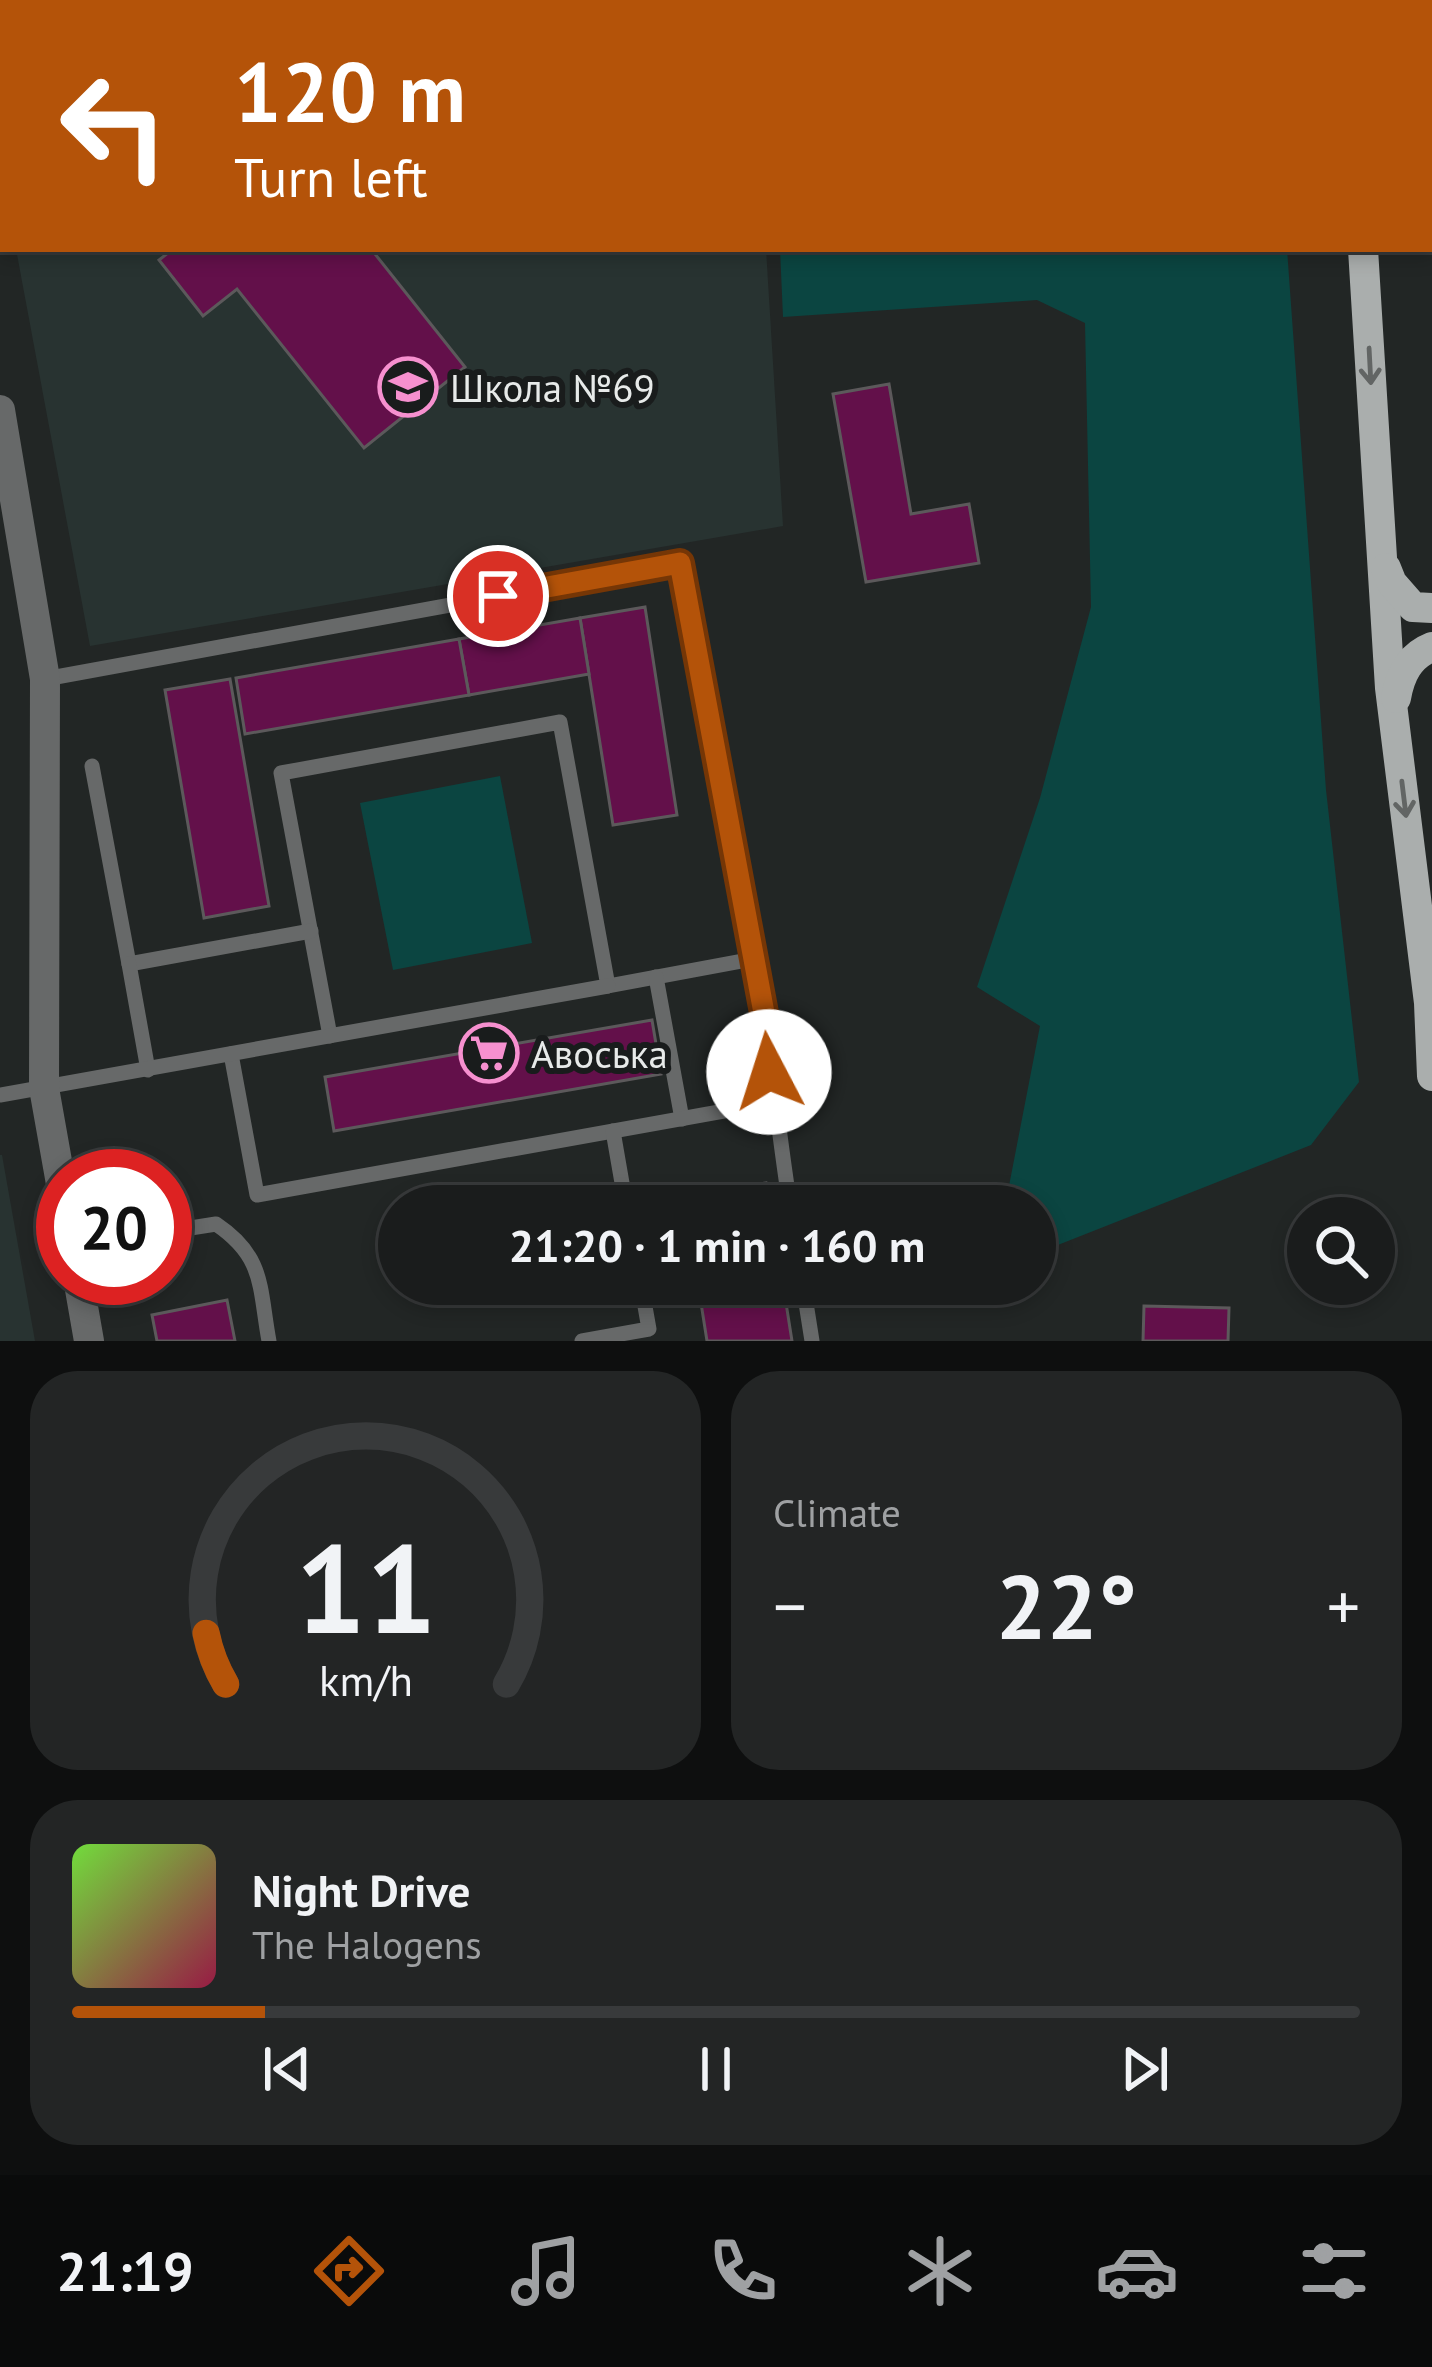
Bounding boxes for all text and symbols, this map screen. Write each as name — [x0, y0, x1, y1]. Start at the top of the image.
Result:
text: 120 m — [234, 36, 466, 145]
icon: left — [36, 48, 192, 204]
text: Turn left — [234, 142, 428, 212]
one-way arrow — [1359, 346, 1382, 385]
school or university icon: Школа №69 — [377, 356, 439, 418]
place label: Школа №69 — [450, 362, 655, 413]
pin — [447, 545, 549, 647]
icon: arrive — [465, 563, 531, 629]
one-way arrow — [1393, 779, 1416, 818]
position arrow — [706, 1009, 832, 1135]
supermarket icon: Авоська — [458, 1022, 520, 1084]
place label: Авоська — [531, 1028, 668, 1079]
speed limit sign: 20 — [36, 1149, 192, 1305]
map controls — [1287, 1197, 1395, 1305]
button: search — [1287, 1197, 1395, 1305]
text: 21:20 · 1 min · 160 m — [509, 1216, 925, 1274]
text: Climate — [773, 1487, 901, 1538]
text: 11 — [295, 1506, 436, 1667]
text: 22° — [996, 1547, 1137, 1664]
text: − — [773, 1563, 806, 1648]
text: + — [1327, 1563, 1360, 1648]
text: km/h — [318, 1651, 413, 1707]
text: Night Drive — [252, 1861, 470, 1919]
text: The Halogens — [252, 1919, 482, 1970]
icon: previous — [254, 2036, 320, 2102]
icon: pause — [683, 2036, 749, 2102]
icon: next — [1112, 2036, 1178, 2102]
icon: directions — [307, 2229, 391, 2313]
icon: music — [504, 2229, 588, 2313]
icon: phone — [701, 2229, 785, 2313]
icon: climate — [898, 2229, 982, 2313]
icon: car — [1095, 2229, 1179, 2313]
icon: filters — [1292, 2229, 1376, 2313]
text: 21:19 — [57, 2236, 194, 2306]

